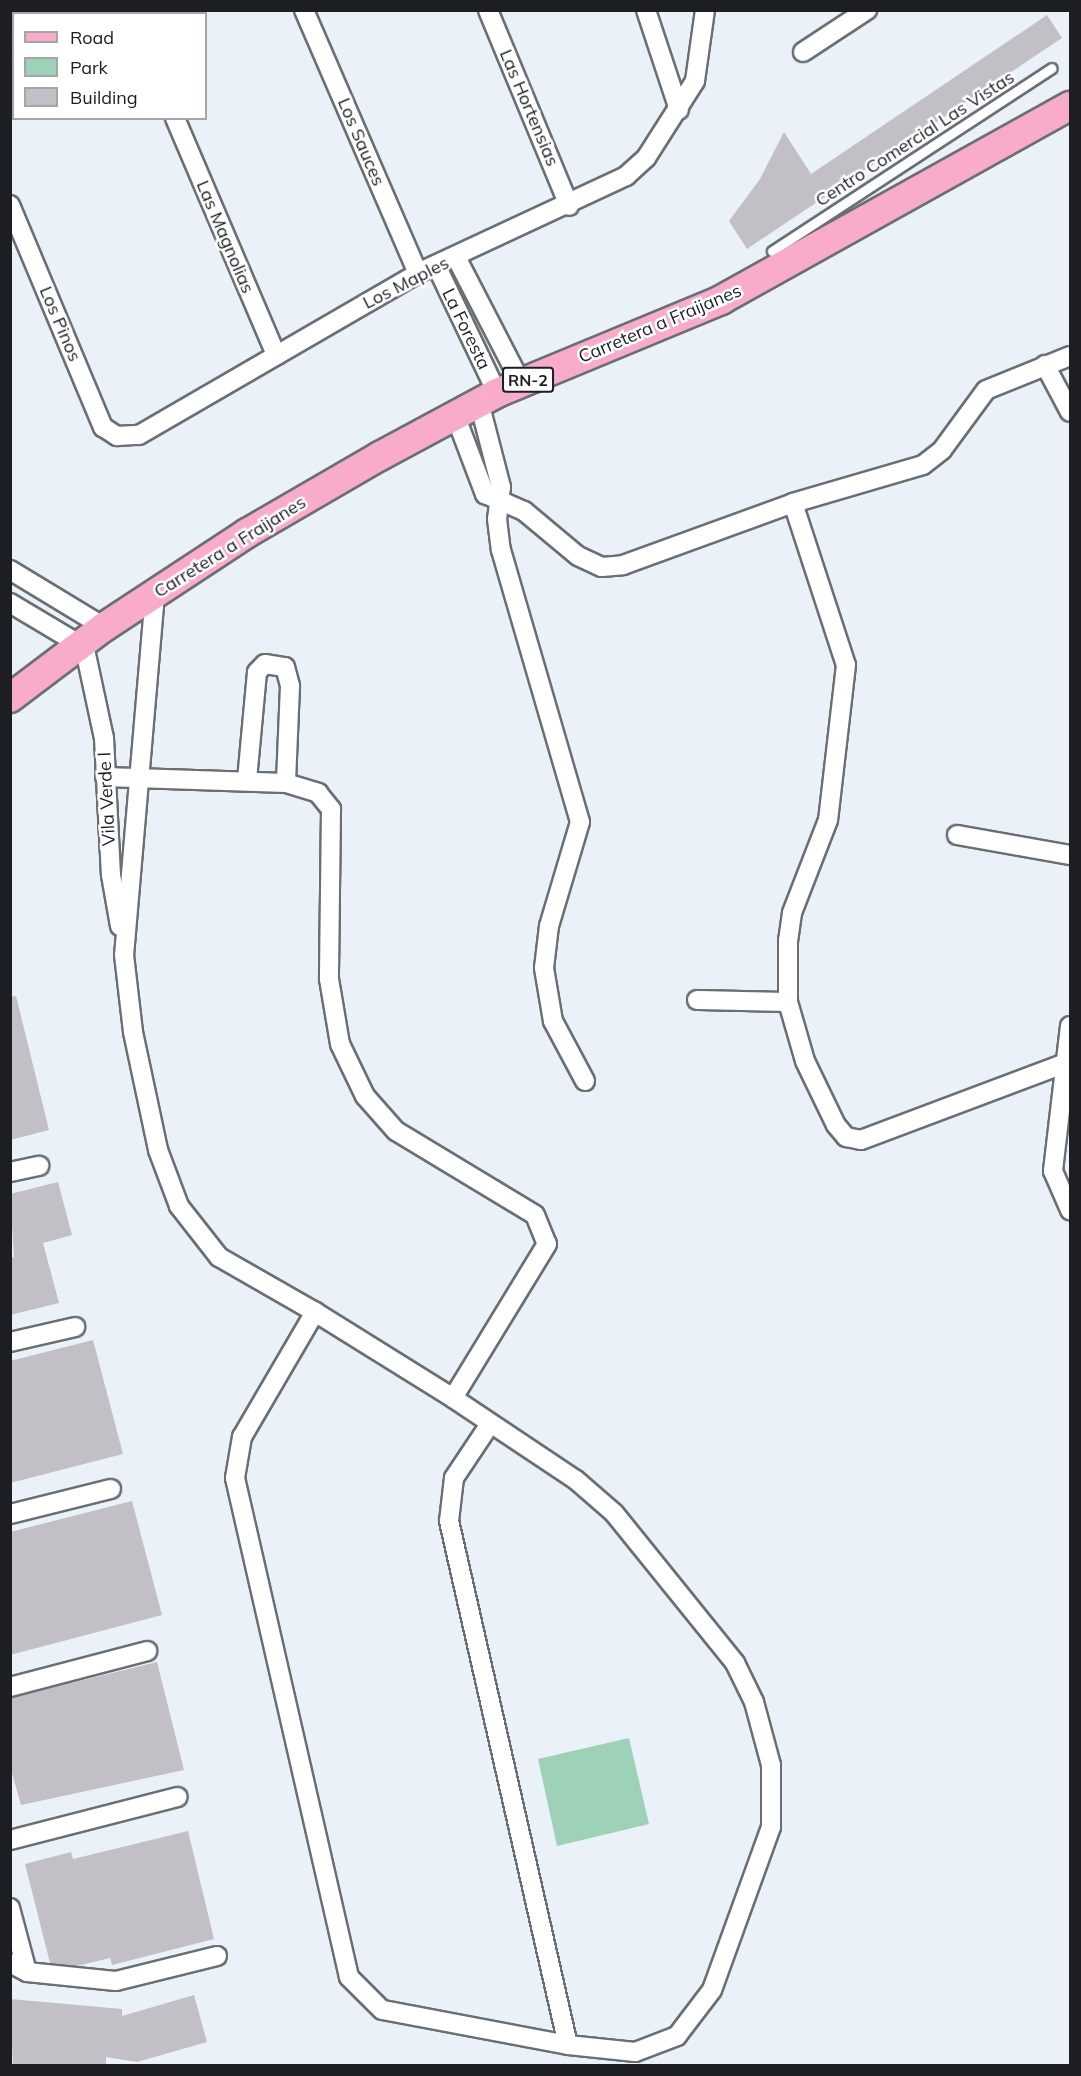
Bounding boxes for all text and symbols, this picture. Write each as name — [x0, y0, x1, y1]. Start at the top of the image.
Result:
legend — [12, 12, 207, 120]
text: Road — [70, 26, 114, 49]
street label: Las Hortensias — [495, 46, 563, 170]
text: Park — [70, 56, 108, 79]
street label: Centro Comercial Las Vistas — [812, 67, 1018, 211]
text: Building — [70, 86, 138, 109]
street label: Los Sauces — [333, 95, 389, 189]
street label: Las Magnolias — [192, 177, 258, 297]
street label: Los Maples — [359, 252, 453, 314]
street label: Carretera a Fraijanes — [575, 280, 745, 368]
street label: Los Pinos — [35, 283, 85, 365]
street label: La Foresta — [437, 285, 495, 373]
road number: RN-2 — [501, 367, 555, 393]
street label: Carretera a Fraijanes — [150, 492, 310, 602]
street label: Vila Verde I — [94, 751, 120, 847]

